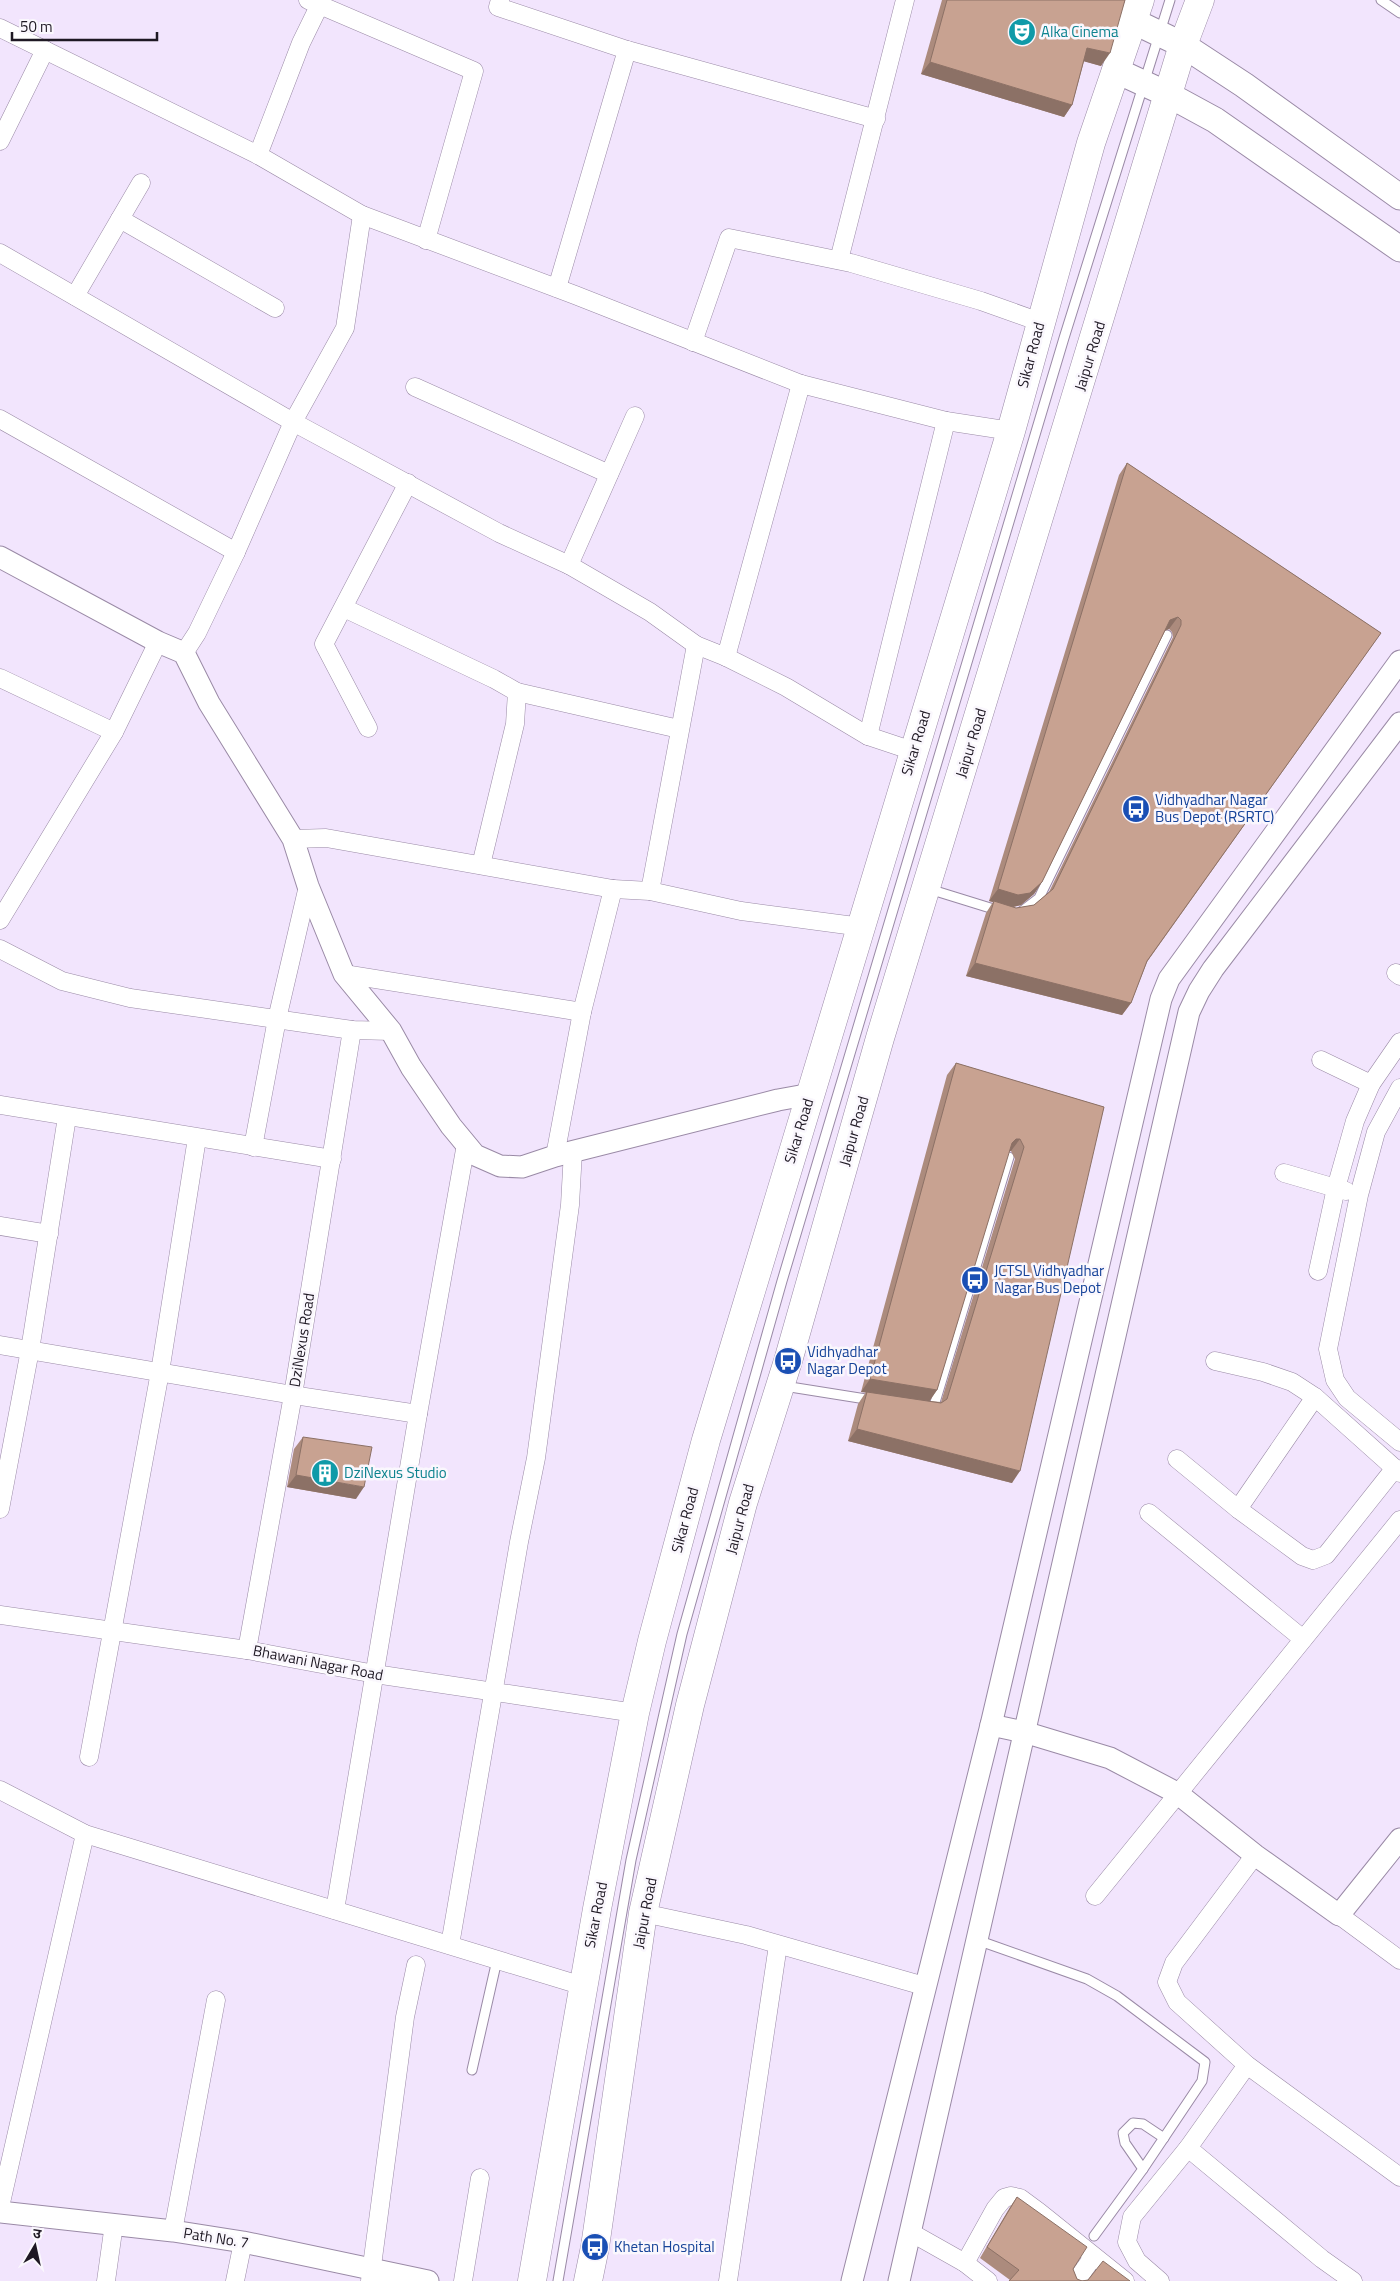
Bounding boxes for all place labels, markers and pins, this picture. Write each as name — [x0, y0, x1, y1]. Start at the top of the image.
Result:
theatre icon: Alka Cinema — [1007, 17, 1037, 47]
place label: Alka Cinema — [1041, 20, 1119, 43]
place label: Vidhyadhar Nagar Bus Depot (RSRTC) — [1155, 788, 1274, 828]
bus stop icon: Vidhyadhar Nagar Bus Depot (RSRTC) — [1121, 794, 1151, 824]
place label: JCTSL Vidhyadhar Nagar Bus Depot — [994, 1259, 1104, 1299]
bus stop icon: JCTSL Vidhyadhar Nagar Bus Depot — [960, 1265, 990, 1295]
place label: Vidhyadhar Nagar Depot — [807, 1340, 887, 1380]
bus stop icon: Vidhyadhar Nagar Depot — [773, 1346, 803, 1376]
building icon: DziNexus Studio — [310, 1458, 340, 1488]
place label: DziNexus Studio — [344, 1461, 447, 1484]
bus stop icon: Khetan Hospital — [580, 2232, 610, 2262]
place label: Khetan Hospital — [614, 2235, 715, 2258]

